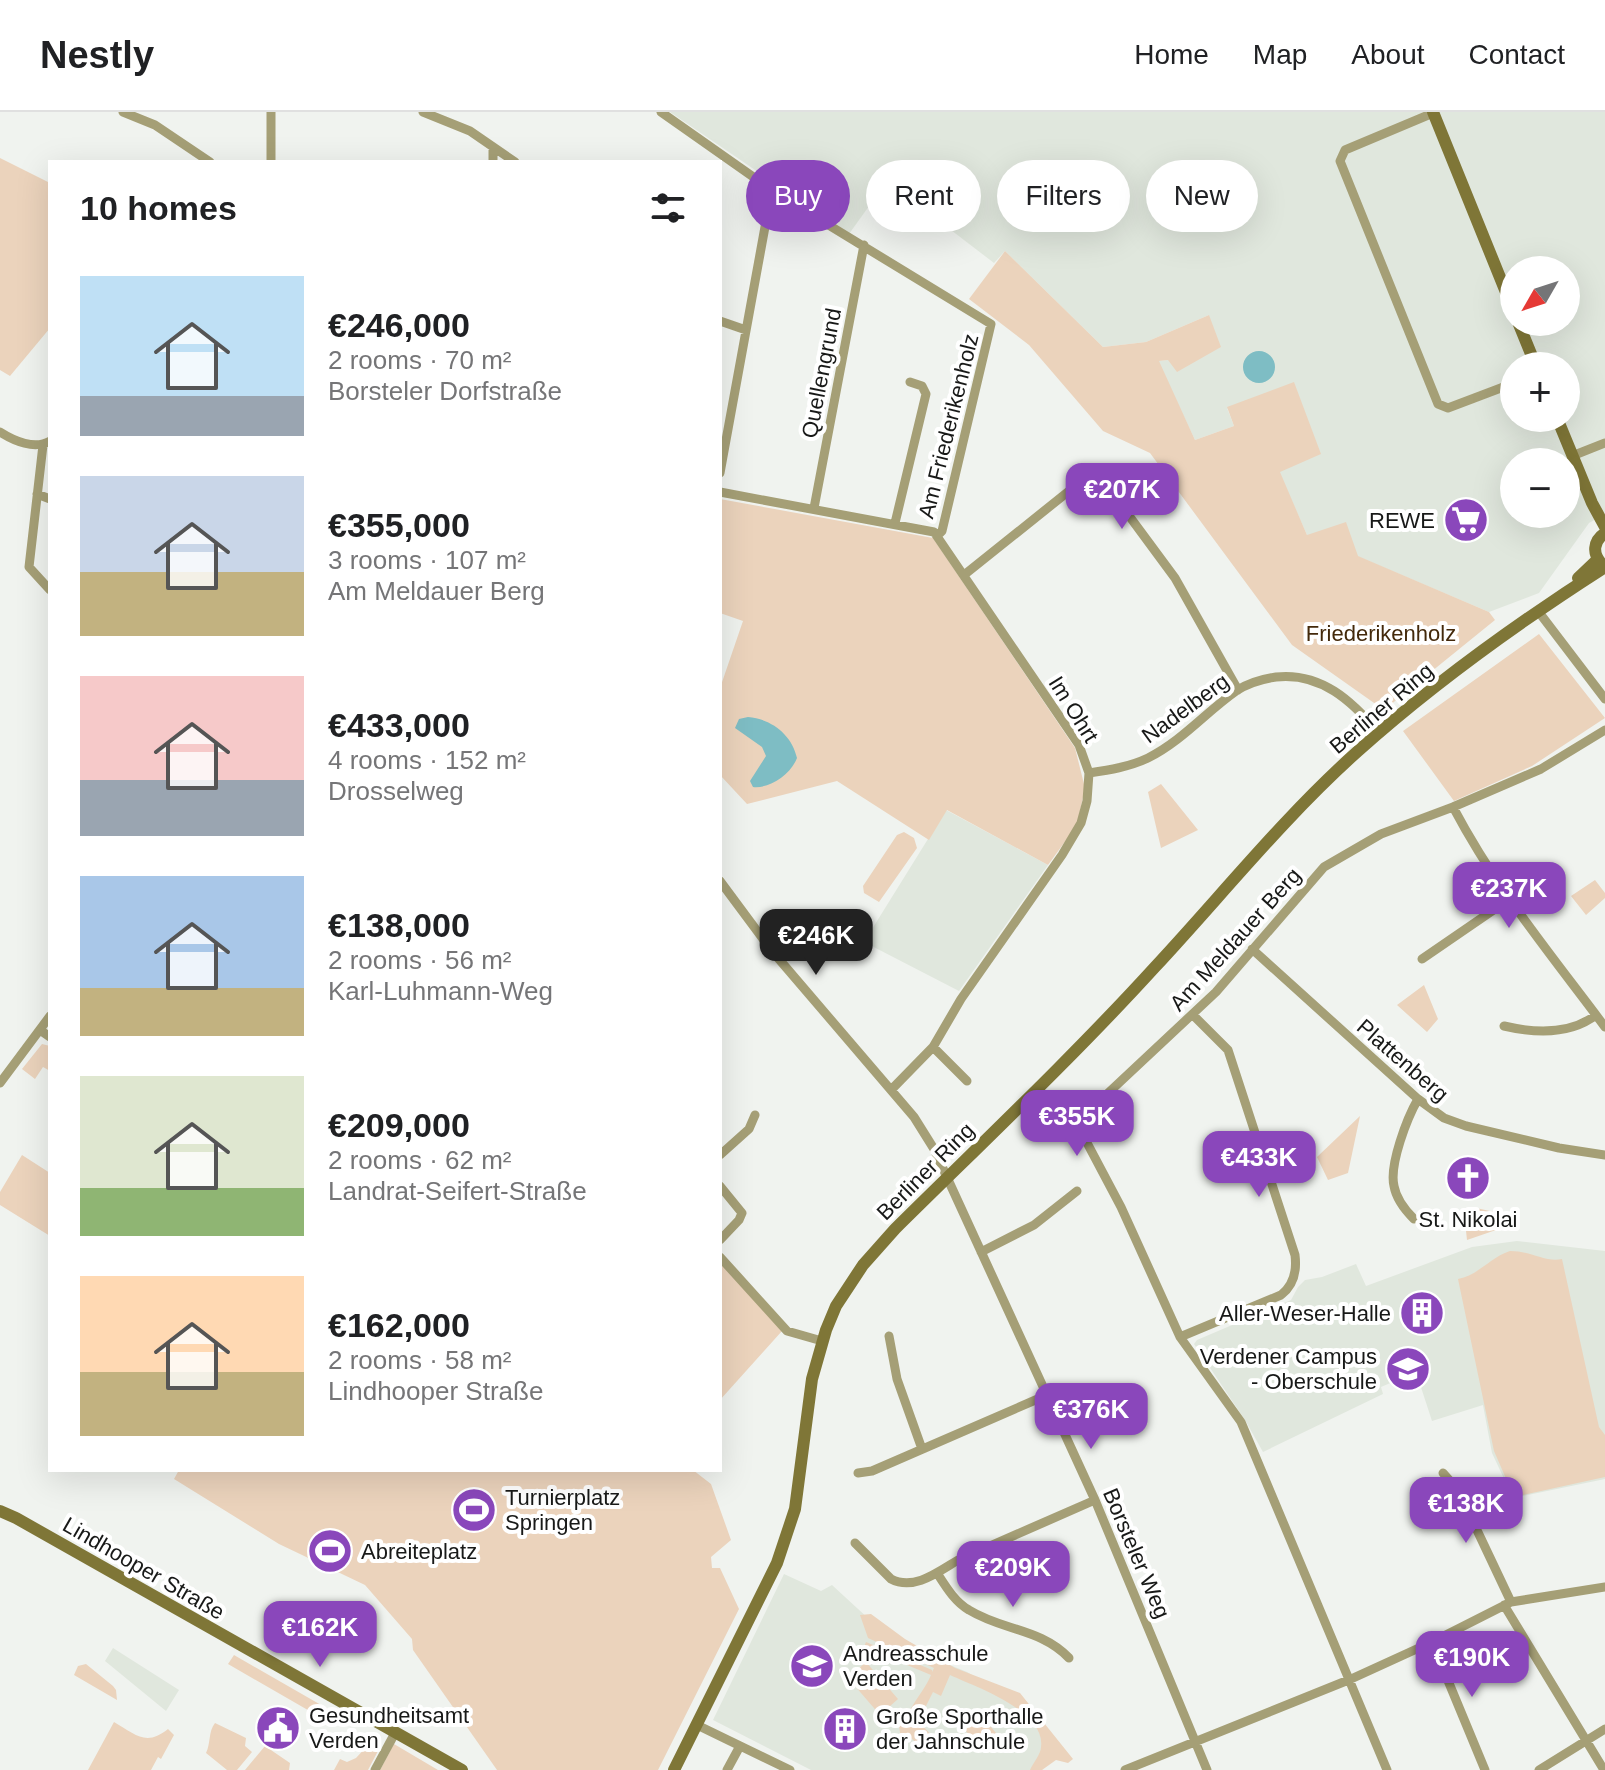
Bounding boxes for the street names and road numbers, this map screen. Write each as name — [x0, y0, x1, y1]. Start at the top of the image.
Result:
street label: Quellengrund — [797, 306, 846, 440]
street label: Am Friederikenholz — [913, 331, 984, 521]
street label: Berliner Ring — [1325, 658, 1438, 759]
street label: Nadelberg — [1137, 668, 1234, 748]
street label: Im Ohrt — [1044, 672, 1104, 747]
street label: Am Meldauer Berg — [1165, 863, 1306, 1016]
street label: Plattenberg — [1352, 1014, 1453, 1107]
street label: Berliner Ring — [872, 1118, 979, 1225]
street label: Borsteler Weg — [1098, 1484, 1175, 1622]
street label: Lindhooper Straße — [59, 1512, 229, 1625]

